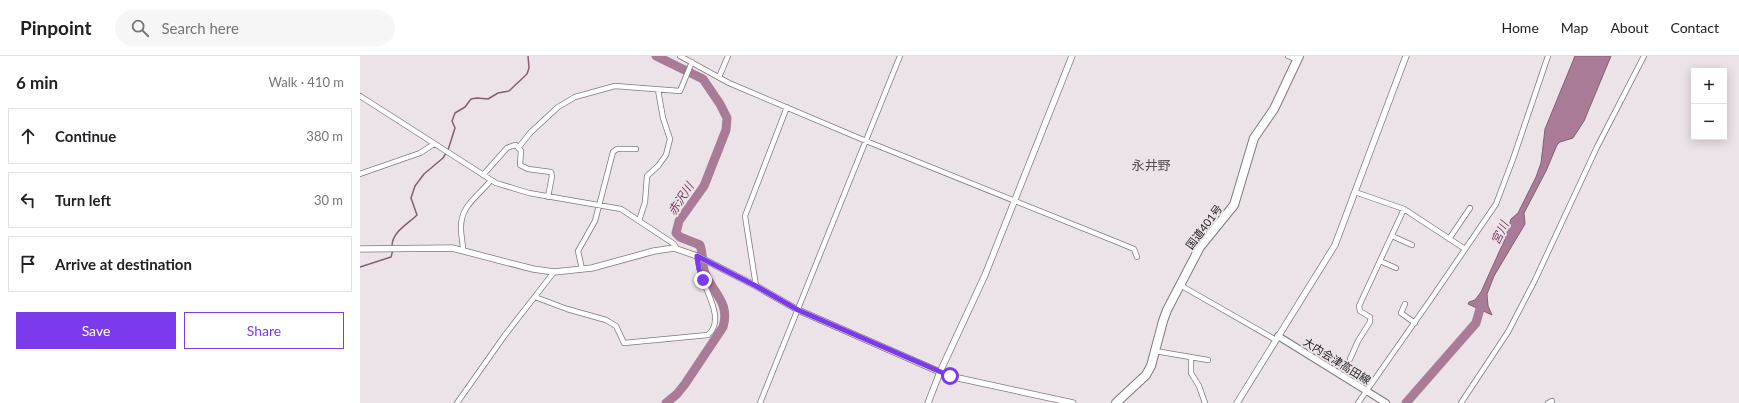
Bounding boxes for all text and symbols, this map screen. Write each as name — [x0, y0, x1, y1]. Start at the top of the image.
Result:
search box — [115, 10, 395, 46]
text: Pinpoint — [20, 16, 91, 39]
icon: search — [129, 17, 151, 39]
text: Search here — [161, 19, 239, 37]
text: Home — [1501, 19, 1539, 36]
text: Map — [1561, 19, 1588, 36]
text: About — [1610, 19, 1648, 36]
text: Contact — [1670, 19, 1719, 36]
map controls — [1691, 68, 1727, 140]
button: + — [1691, 68, 1727, 104]
text: 6 min — [16, 72, 58, 93]
text: Walk · 410 m — [268, 74, 344, 90]
button: − — [1691, 104, 1727, 140]
icon: ahead — [17, 125, 39, 147]
text: Continue — [55, 127, 116, 145]
text: 380 m — [306, 128, 343, 144]
district label: 永井野 — [1131, 157, 1171, 173]
water label: 赤沢川 — [664, 178, 698, 218]
icon: left — [17, 189, 39, 211]
text: Turn left — [55, 191, 111, 209]
text: 30 m — [314, 192, 343, 208]
street label: 国道401号 — [1183, 202, 1224, 251]
water label: 宮川 — [1488, 217, 1512, 247]
icon: arrive — [17, 253, 39, 275]
text: Arrive at destination — [55, 255, 192, 273]
route end — [694, 271, 712, 289]
button: Save — [16, 312, 176, 349]
button: Share — [184, 312, 344, 349]
street label: 大内会津高田線 — [1301, 335, 1373, 386]
route start — [941, 367, 959, 385]

